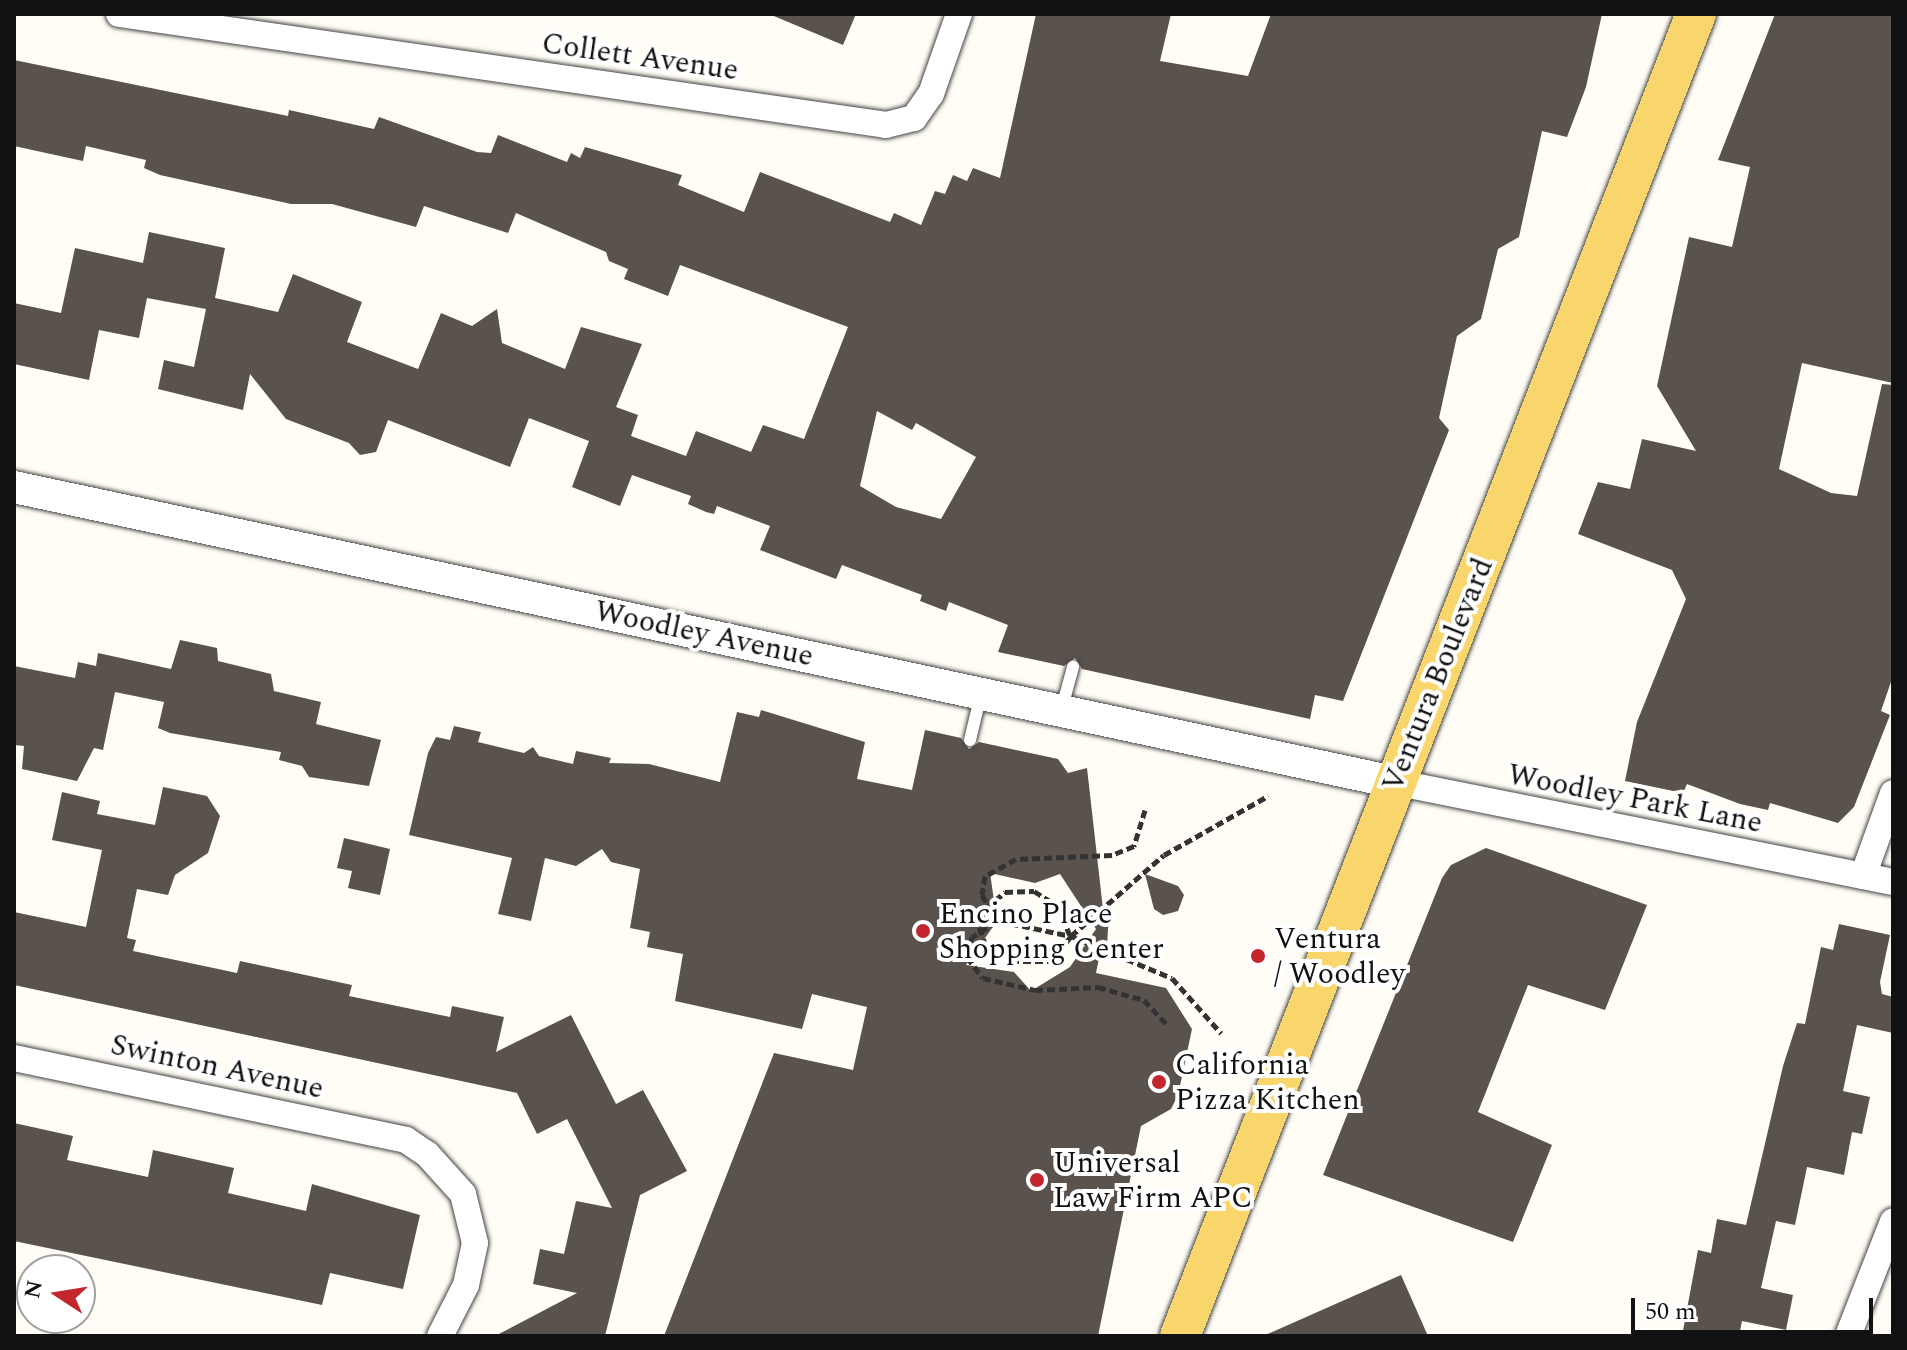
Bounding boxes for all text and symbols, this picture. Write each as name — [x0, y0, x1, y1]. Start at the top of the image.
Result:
street label: Collett Avenue — [540, 25, 740, 89]
street label: Ventura Boulevard — [1375, 553, 1501, 797]
street label: Woodley Avenue — [591, 593, 817, 675]
street label: Woodley Park Lane — [1505, 757, 1765, 841]
place label: Encino Place Shopping Center — [939, 896, 1164, 966]
place label: Ventura / Woodley — [1274, 921, 1405, 992]
marker: Encino Place Shopping Center — [914, 922, 932, 940]
marker: Ventura / Woodley — [1249, 947, 1267, 965]
street label: Swinton Avenue — [107, 1027, 327, 1107]
place label: California Pizza Kitchen — [1175, 1047, 1360, 1118]
marker: California Pizza Kitchen — [1150, 1073, 1168, 1091]
place label: Universal Law Firm APC — [1053, 1145, 1253, 1216]
marker: Universal Law Firm APC — [1028, 1171, 1046, 1189]
north arrow — [16, 1254, 96, 1334]
text: N — [16, 1277, 52, 1302]
scale bar — [1635, 1282, 1877, 1332]
text: 50 m — [1645, 1294, 1696, 1330]

